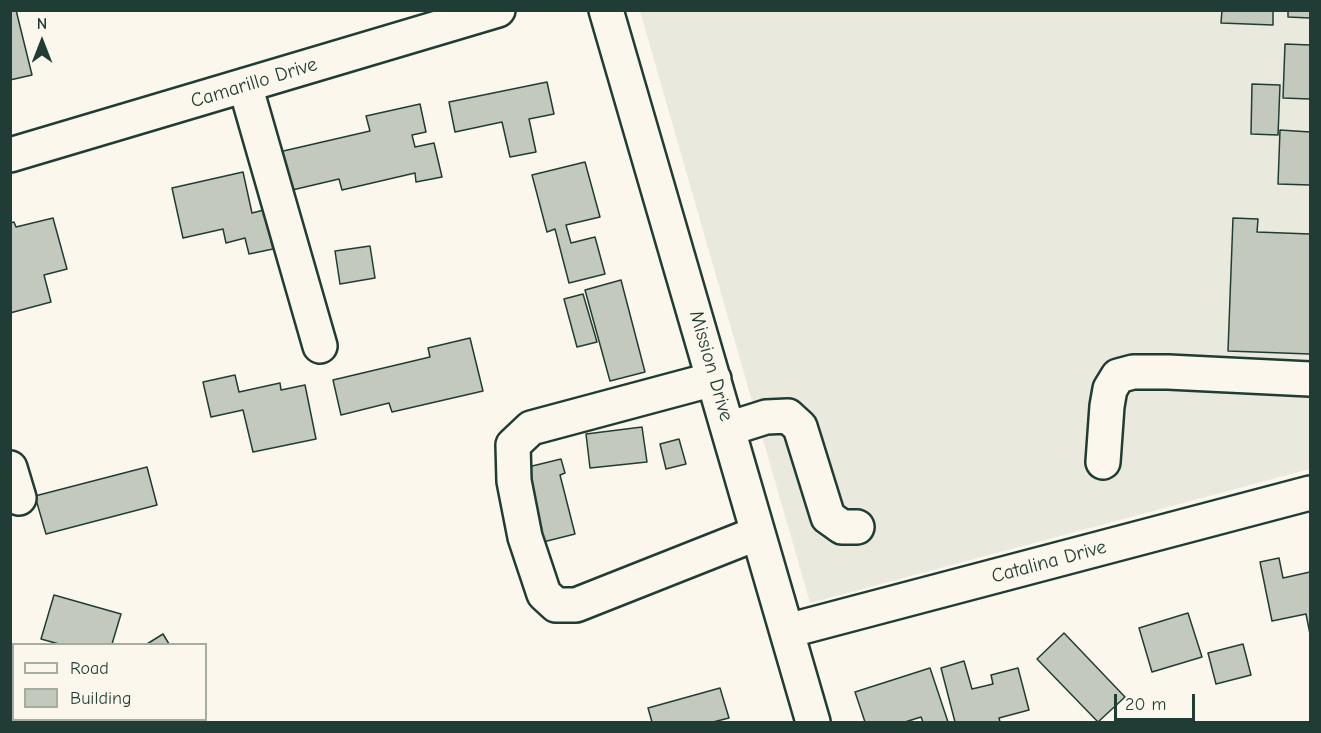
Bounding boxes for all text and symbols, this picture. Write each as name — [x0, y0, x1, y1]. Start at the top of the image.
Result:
north arrow — [12, 12, 72, 72]
text: N — [37, 15, 47, 33]
street label: Camarillo Drive — [188, 52, 320, 114]
street label: Mission Drive — [684, 308, 738, 424]
street label: Catalina Drive — [989, 535, 1109, 589]
legend — [12, 643, 207, 721]
text: Road — [70, 658, 109, 679]
scale bar — [1117, 682, 1198, 720]
text: Building — [70, 688, 132, 709]
text: 20 m — [1125, 694, 1166, 715]

